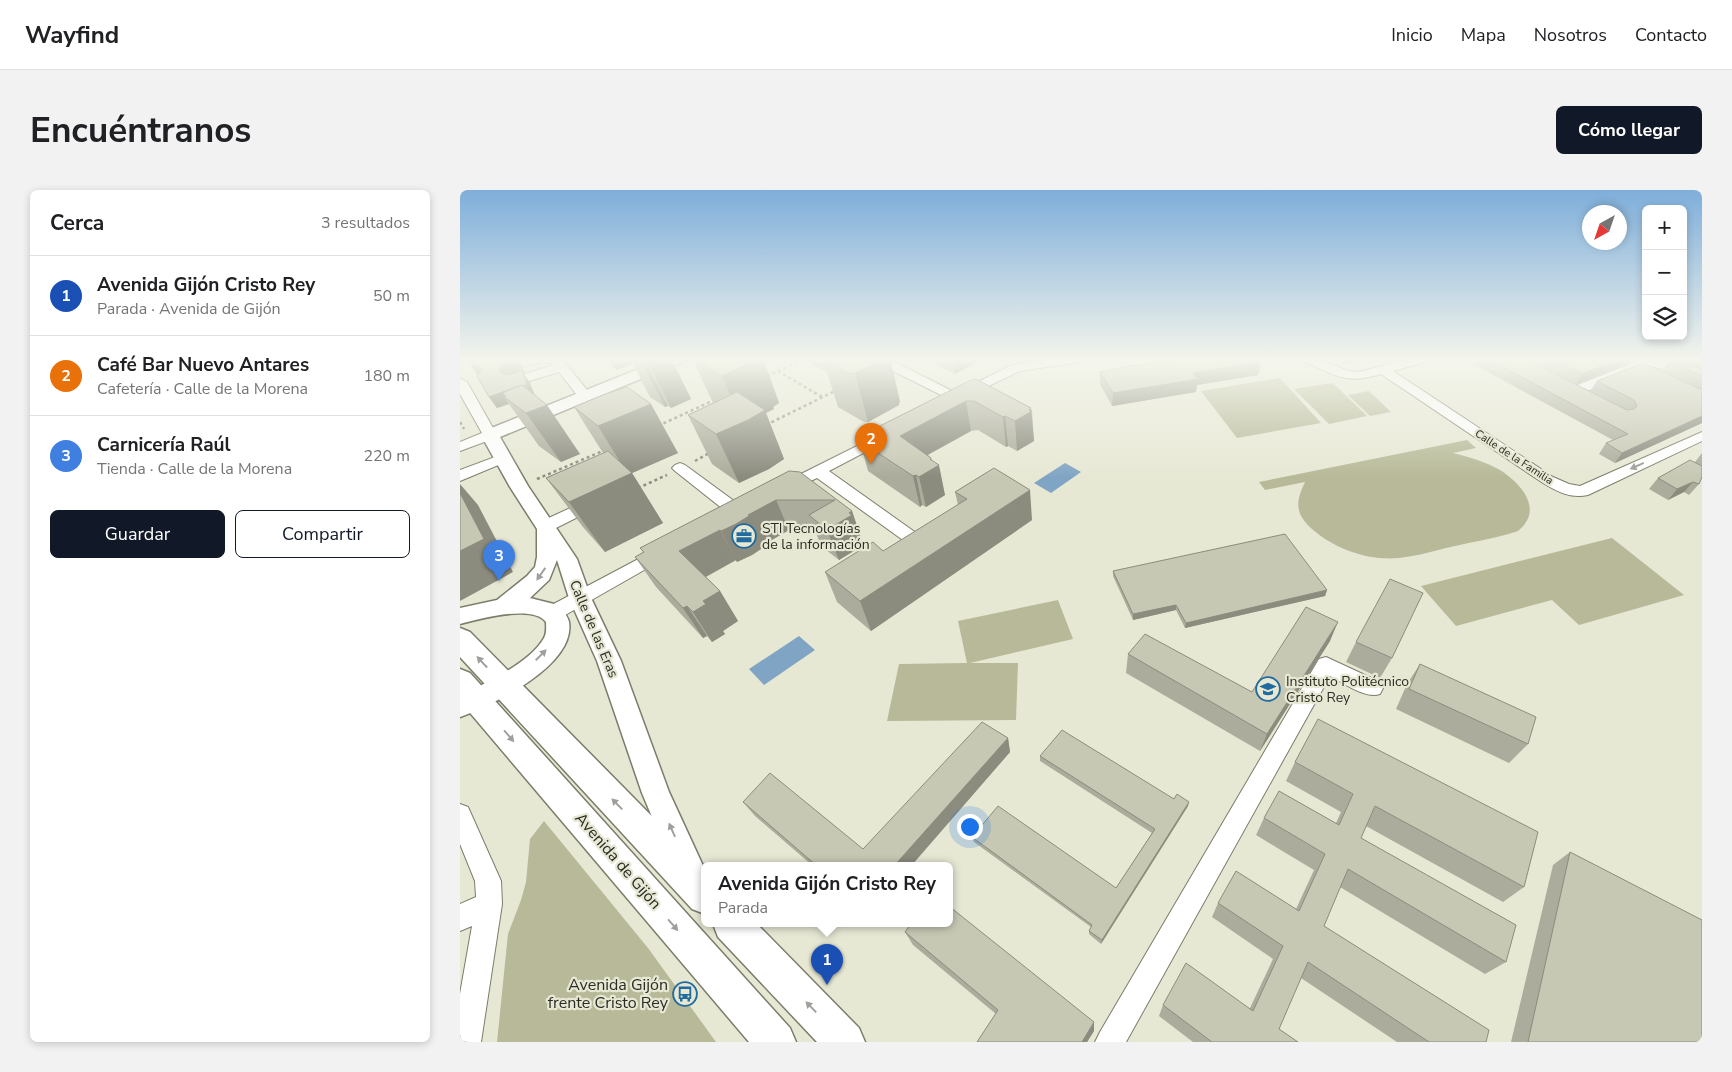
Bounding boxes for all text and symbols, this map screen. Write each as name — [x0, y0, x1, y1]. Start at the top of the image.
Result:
text: Wayfind — [25, 19, 119, 51]
text: Inicio — [1391, 23, 1433, 47]
text: Mapa — [1461, 23, 1506, 47]
text: Nosotros — [1534, 23, 1607, 47]
text: Contacto — [1635, 23, 1707, 47]
button: Cómo llegar — [1556, 106, 1702, 154]
text: Encuéntranos — [30, 107, 251, 154]
north arrow — [1582, 205, 1627, 250]
map controls — [1642, 205, 1687, 340]
button: + — [1642, 205, 1687, 250]
text: Cerca — [50, 209, 104, 237]
text: 3 resultados — [321, 212, 410, 234]
button: − — [1642, 250, 1687, 295]
text: Avenida Gijón Cristo Rey — [97, 272, 315, 298]
text: 1 — [61, 285, 71, 307]
text: 50 m — [373, 285, 410, 307]
button: layers — [1642, 295, 1687, 340]
text: Parada · Avenida de Gijón — [97, 298, 281, 320]
text: Café Bar Nuevo Antares — [97, 352, 309, 378]
text: 2 — [61, 365, 71, 387]
text: 180 m — [363, 365, 410, 387]
text: Cafetería · Calle de la Morena — [97, 378, 308, 400]
pin: 2 — [855, 423, 887, 464]
street label: Calle de la Familia — [1472, 426, 1556, 488]
text: Carnicería Raúl — [97, 432, 231, 458]
text: 3 — [61, 445, 71, 467]
text: 220 m — [363, 445, 410, 467]
text: Tienda · Calle de la Morena — [97, 458, 292, 480]
one-way arrow — [1630, 463, 1644, 471]
button: Guardar — [50, 510, 225, 558]
button: Compartir — [235, 510, 410, 558]
place label: STI Tecnologías de la información — [762, 519, 870, 554]
office icon: STI Tecnologías de la información — [731, 523, 757, 549]
pin: 3 — [483, 540, 515, 581]
one-way arrow — [536, 567, 546, 581]
street label: Calle de las Eras — [565, 577, 623, 681]
one-way arrow — [535, 649, 547, 661]
one-way arrow — [476, 657, 488, 669]
place label: Instituto Politécnico Cristo Rey — [1286, 672, 1409, 707]
school or university icon: Instituto Politécnico Cristo Rey — [1255, 676, 1281, 702]
one-way arrow — [503, 729, 515, 741]
one-way arrow — [611, 799, 623, 811]
street label: Avenida de Gijón — [570, 808, 666, 914]
your location — [957, 814, 983, 840]
one-way arrow — [667, 823, 675, 837]
popup — [701, 862, 953, 927]
text: Avenida Gijón Cristo Rey — [718, 871, 936, 897]
text: Parada — [718, 897, 768, 919]
one-way arrow — [667, 918, 679, 930]
pin: 1 — [811, 944, 843, 985]
place label: Avenida Gijón frente Cristo Rey — [548, 974, 669, 1014]
bus stop icon: Avenida Gijón frente Cristo Rey — [672, 981, 698, 1007]
one-way arrow — [805, 1001, 817, 1013]

